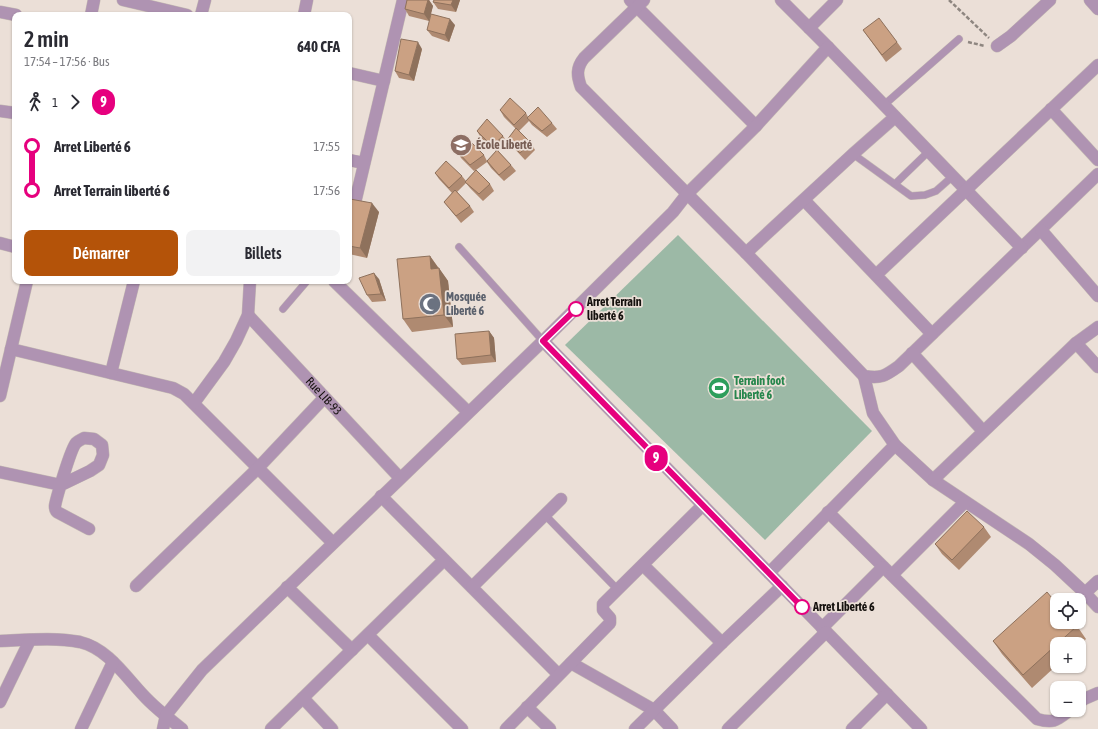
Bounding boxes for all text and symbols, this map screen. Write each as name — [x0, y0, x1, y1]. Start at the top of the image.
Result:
text: 2 min — [24, 26, 69, 52]
text: 640 CFA — [297, 38, 340, 55]
text: 17:54 – 17:56 · Bus — [24, 54, 110, 69]
icon: walk — [24, 91, 46, 113]
icon: forward — [64, 91, 86, 113]
text: 9 — [100, 94, 107, 110]
text: 1 — [52, 95, 58, 110]
school or university icon: École Liberté — [448, 132, 474, 158]
place label: École Liberté — [476, 137, 533, 152]
text: Arret Liberté 6 — [54, 138, 131, 155]
text: 17:55 — [313, 139, 340, 154]
text: Arret Terrain liberté 6 — [54, 182, 170, 199]
text: 17:56 — [313, 183, 340, 198]
button: Démarrer — [24, 230, 178, 276]
button: Billets — [186, 230, 340, 276]
place label: Mosquée Liberté 6 — [446, 290, 487, 318]
mosque icon: Mosquée Liberté 6 — [417, 291, 443, 317]
place label: Arret Terrain liberté 6 — [586, 295, 642, 323]
marker: Arret Terrain liberté 6 — [568, 301, 584, 317]
street label: Rue LIB-93 — [303, 374, 345, 418]
place label: Terrain foot Liberté 6 — [734, 374, 785, 402]
sports icon: Terrain foot Liberté 6 — [706, 375, 732, 401]
line badge: 9 — [643, 445, 669, 471]
text: 9 — [653, 450, 659, 466]
map controls — [1050, 593, 1086, 717]
button: locate — [1050, 593, 1086, 629]
marker: Arret Liberté 6 — [794, 599, 810, 615]
place label: Arret Liberté 6 — [812, 600, 875, 614]
button: + — [1050, 637, 1086, 673]
button: − — [1050, 681, 1086, 717]

